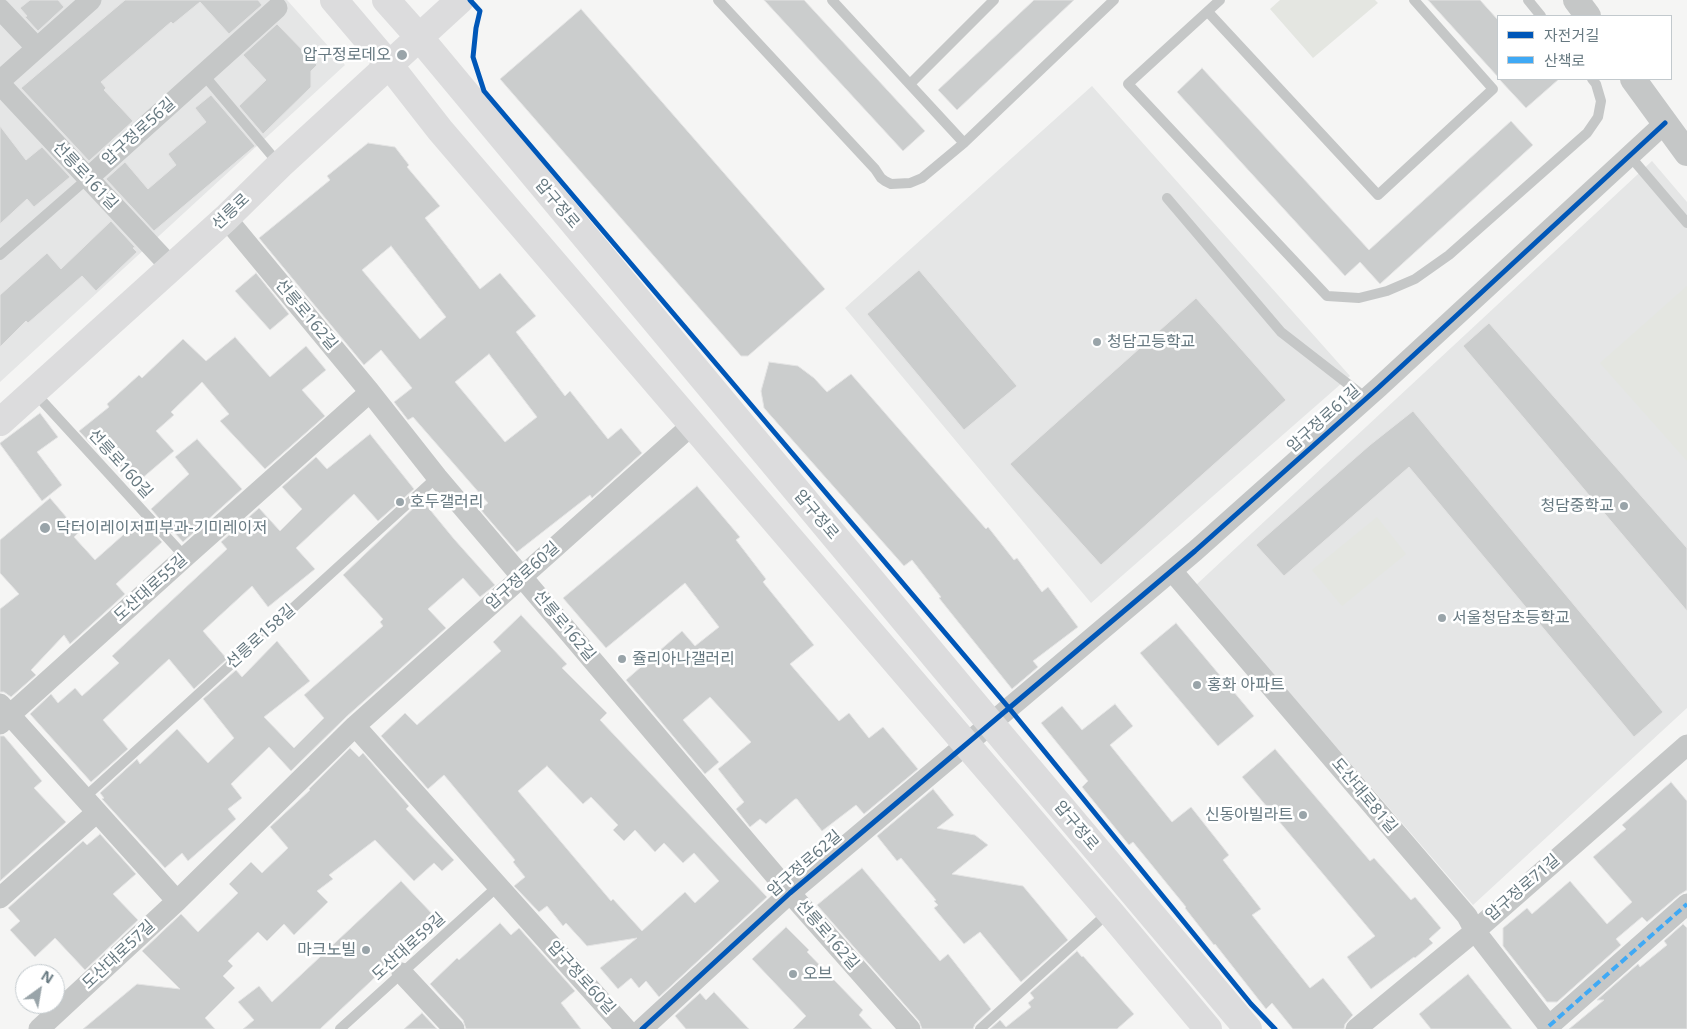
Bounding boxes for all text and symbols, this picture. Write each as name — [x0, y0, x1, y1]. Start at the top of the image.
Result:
legend — [1497, 15, 1672, 80]
text: 자전거길 — [1544, 25, 1599, 45]
place label: 압구정로데오 — [303, 45, 391, 65]
marker: 압구정로데오 — [395, 48, 409, 62]
text: 산책로 — [1544, 50, 1585, 70]
street label: 압구정로56길 — [98, 94, 180, 170]
street label: 선릉로161길 — [49, 138, 121, 214]
street label: 압구정로 — [531, 175, 583, 233]
street label: 선릉로 — [208, 190, 254, 234]
street label: 선릉로162길 — [271, 276, 341, 354]
place label: 청담고등학교 — [1107, 332, 1195, 352]
marker: 청담고등학교 — [1091, 336, 1103, 348]
street label: 압구정로61길 — [1283, 381, 1365, 457]
street label: 선릉로160길 — [84, 425, 156, 503]
street label: 압구정로 — [790, 486, 842, 544]
place label: 호두갤러리 — [410, 492, 484, 512]
marker: 호두갤러리 — [394, 496, 406, 508]
place label: 청담중학교 — [1540, 496, 1614, 516]
marker: 청담중학교 — [1618, 500, 1630, 512]
place label: 닥터이레이저피부과-기미레이저 — [56, 518, 267, 538]
marker: 닥터이레이저피부과-기미레이저 — [38, 521, 52, 535]
street label: 압구정로60길 — [482, 538, 564, 614]
street label: 도산대로55길 — [110, 550, 192, 626]
street label: 선릉로162길 — [529, 587, 599, 665]
street label: 선릉로158길 — [222, 601, 300, 673]
place label: 서울청담초등학교 — [1452, 608, 1570, 628]
marker: 서울청담초등학교 — [1436, 612, 1448, 624]
place label: 쥴리아나갤러리 — [632, 649, 735, 669]
marker: 쥴리아나갤러리 — [616, 653, 628, 665]
place label: 홍화 아파트 — [1207, 675, 1285, 695]
marker: 홍화 아파트 — [1191, 679, 1203, 691]
street label: 도산대로81길 — [1327, 755, 1401, 837]
street label: 압구정로 — [1050, 797, 1102, 855]
place label: 신동아빌라트 — [1205, 805, 1293, 825]
marker: 신동아빌라트 — [1297, 809, 1309, 821]
street label: 압구정로62길 — [764, 827, 846, 901]
street label: 압구정로71길 — [1482, 851, 1564, 925]
street label: 선릉로162길 — [791, 896, 863, 974]
street label: 도산대로59길 — [368, 909, 450, 985]
street label: 도산대로57길 — [79, 917, 159, 993]
street label: 압구정로60길 — [543, 937, 619, 1019]
place label: 마크노빌 — [297, 940, 356, 960]
marker: 마크노빌 — [360, 944, 372, 956]
north arrow — [15, 964, 65, 1014]
place label: 오브 — [803, 964, 832, 984]
text: N — [38, 966, 58, 988]
marker: 오브 — [787, 968, 799, 980]

